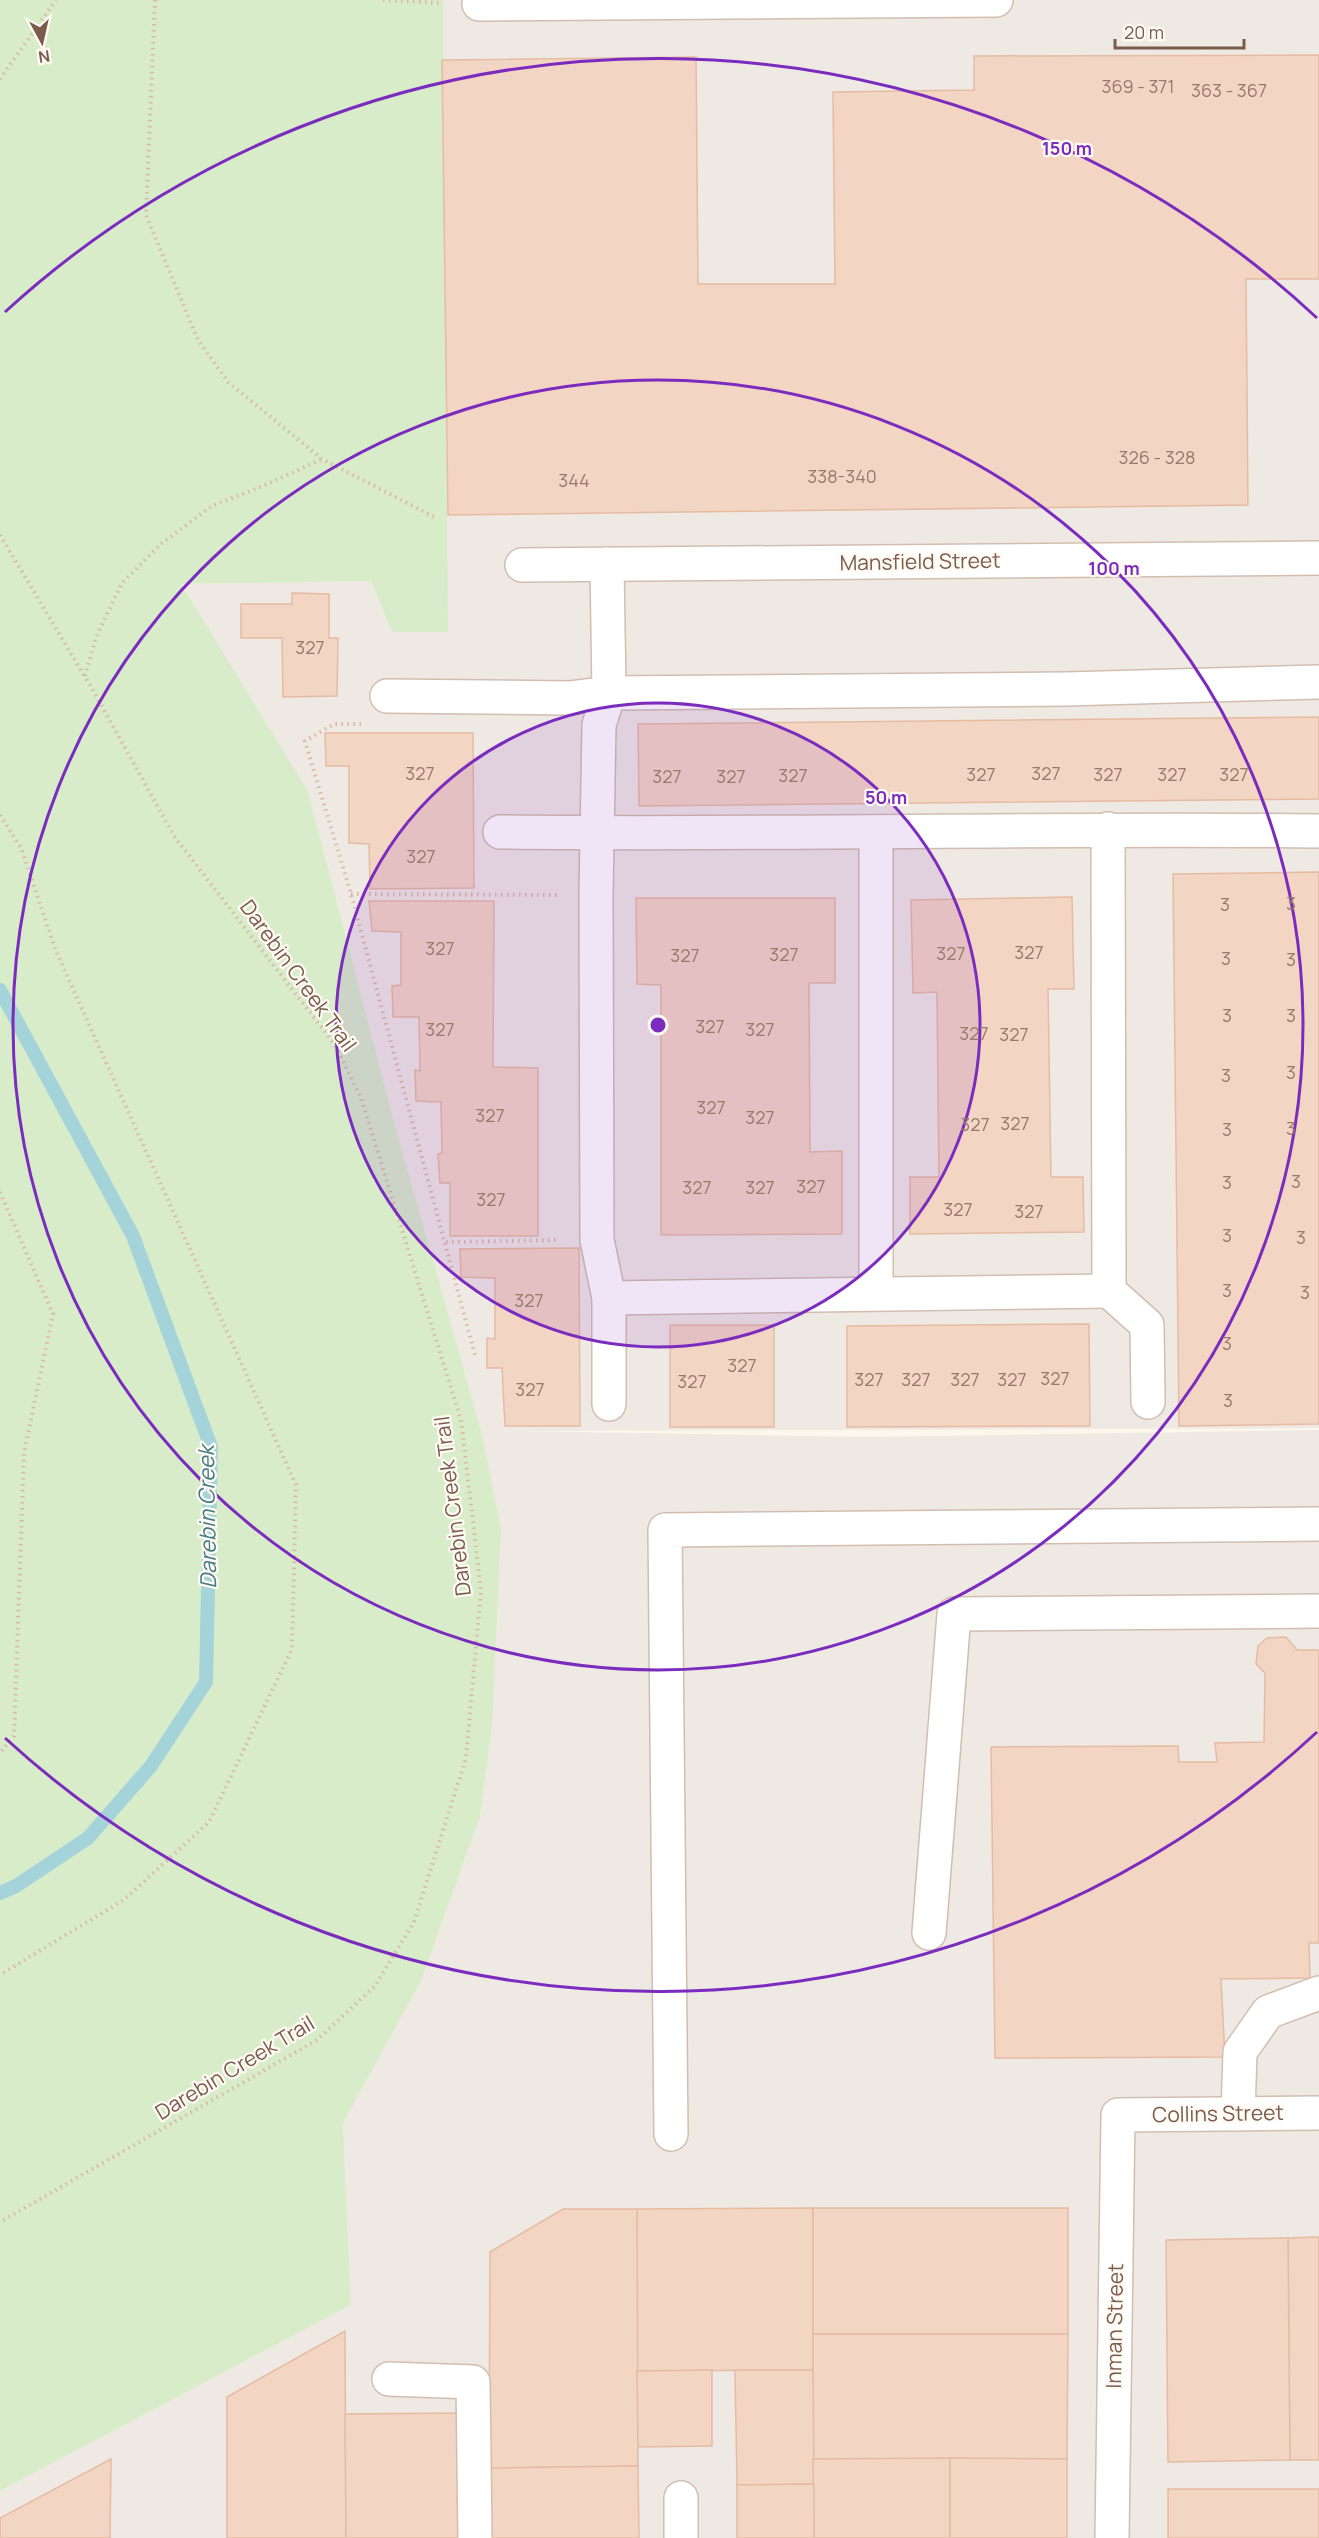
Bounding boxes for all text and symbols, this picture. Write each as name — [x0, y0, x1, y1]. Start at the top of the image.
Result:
north arrow — [12, 12, 72, 72]
scale bar — [1115, 12, 1244, 50]
text: 20 m — [1124, 20, 1164, 44]
text: N — [37, 45, 51, 69]
house number: 369 - 371 — [1102, 74, 1174, 98]
house number: 363 - 367 — [1191, 78, 1267, 102]
text: 150 m — [1042, 136, 1092, 160]
house number: 326 - 328 — [1119, 445, 1195, 469]
house number: 338-340 — [807, 464, 877, 488]
house number: 344 — [558, 468, 590, 492]
street label: Mansfield Street — [839, 546, 1001, 576]
text: 100 m — [1088, 556, 1140, 580]
house number: 327 — [295, 635, 325, 659]
house number: 327 — [405, 761, 435, 785]
house number: 327 — [1031, 761, 1061, 785]
house number: 327 — [966, 762, 996, 786]
house number: 327 — [1093, 762, 1123, 786]
house number: 327 — [1157, 762, 1187, 786]
house number: 327 — [1219, 762, 1249, 786]
house number: 327 — [778, 763, 808, 787]
house number: 327 — [652, 764, 682, 788]
house number: 327 — [716, 764, 746, 788]
text: 50 m — [865, 785, 907, 809]
house number: 327 — [406, 844, 436, 868]
house number: 3 — [1286, 891, 1296, 915]
house number: 3 — [1220, 892, 1230, 916]
street label: Darebin Creek Trail — [234, 894, 363, 1057]
house number: 327 — [425, 936, 455, 960]
house number: 327 — [1014, 940, 1044, 964]
house number: 327 — [936, 941, 966, 965]
house number: 327 — [769, 942, 799, 966]
house number: 327 — [670, 943, 700, 967]
house number: 3 — [1221, 946, 1231, 970]
house number: 3 — [1286, 947, 1296, 971]
house number: 3 — [1222, 1003, 1232, 1027]
house number: 3 — [1286, 1003, 1296, 1027]
house number: 327 — [695, 1014, 725, 1038]
centre of rings — [648, 1015, 668, 1035]
house number: 327 — [425, 1017, 455, 1041]
house number: 327 — [745, 1017, 775, 1041]
house number: 327 — [959, 1021, 989, 1045]
house number: 327 — [999, 1022, 1029, 1046]
house number: 3 — [1286, 1060, 1296, 1084]
house number: 3 — [1221, 1063, 1231, 1087]
house number: 327 — [696, 1095, 726, 1119]
house number: 327 — [475, 1103, 505, 1127]
house number: 327 — [745, 1105, 775, 1129]
house number: 327 — [1000, 1111, 1030, 1135]
house number: 327 — [960, 1112, 990, 1136]
house number: 3 — [1286, 1116, 1296, 1140]
house number: 3 — [1222, 1117, 1232, 1141]
house number: 3 — [1291, 1169, 1301, 1193]
house number: 3 — [1222, 1170, 1232, 1194]
house number: 327 — [796, 1174, 826, 1198]
house number: 327 — [682, 1175, 712, 1199]
house number: 327 — [745, 1175, 775, 1199]
house number: 327 — [476, 1187, 506, 1211]
house number: 327 — [943, 1197, 973, 1221]
house number: 327 — [1014, 1199, 1044, 1223]
house number: 3 — [1222, 1223, 1232, 1247]
house number: 3 — [1296, 1225, 1306, 1249]
house number: 3 — [1222, 1278, 1232, 1302]
house number: 3 — [1300, 1280, 1310, 1304]
house number: 327 — [514, 1288, 544, 1312]
house number: 3 — [1222, 1331, 1232, 1355]
house number: 327 — [727, 1353, 757, 1377]
house number: 327 — [1040, 1366, 1070, 1390]
house number: 327 — [854, 1367, 884, 1391]
house number: 327 — [901, 1367, 931, 1391]
house number: 327 — [950, 1367, 980, 1391]
house number: 327 — [997, 1367, 1027, 1391]
house number: 327 — [677, 1369, 707, 1393]
house number: 327 — [515, 1377, 545, 1401]
house number: 3 — [1223, 1388, 1233, 1412]
street label: Darebin Creek Trail — [427, 1415, 477, 1598]
water label: Darebin Creek — [191, 1442, 223, 1589]
street label: Darebin Creek Trail — [150, 2009, 319, 2126]
street label: Collins Street — [1152, 2098, 1284, 2128]
street label: Inman Street — [1099, 2263, 1129, 2389]

